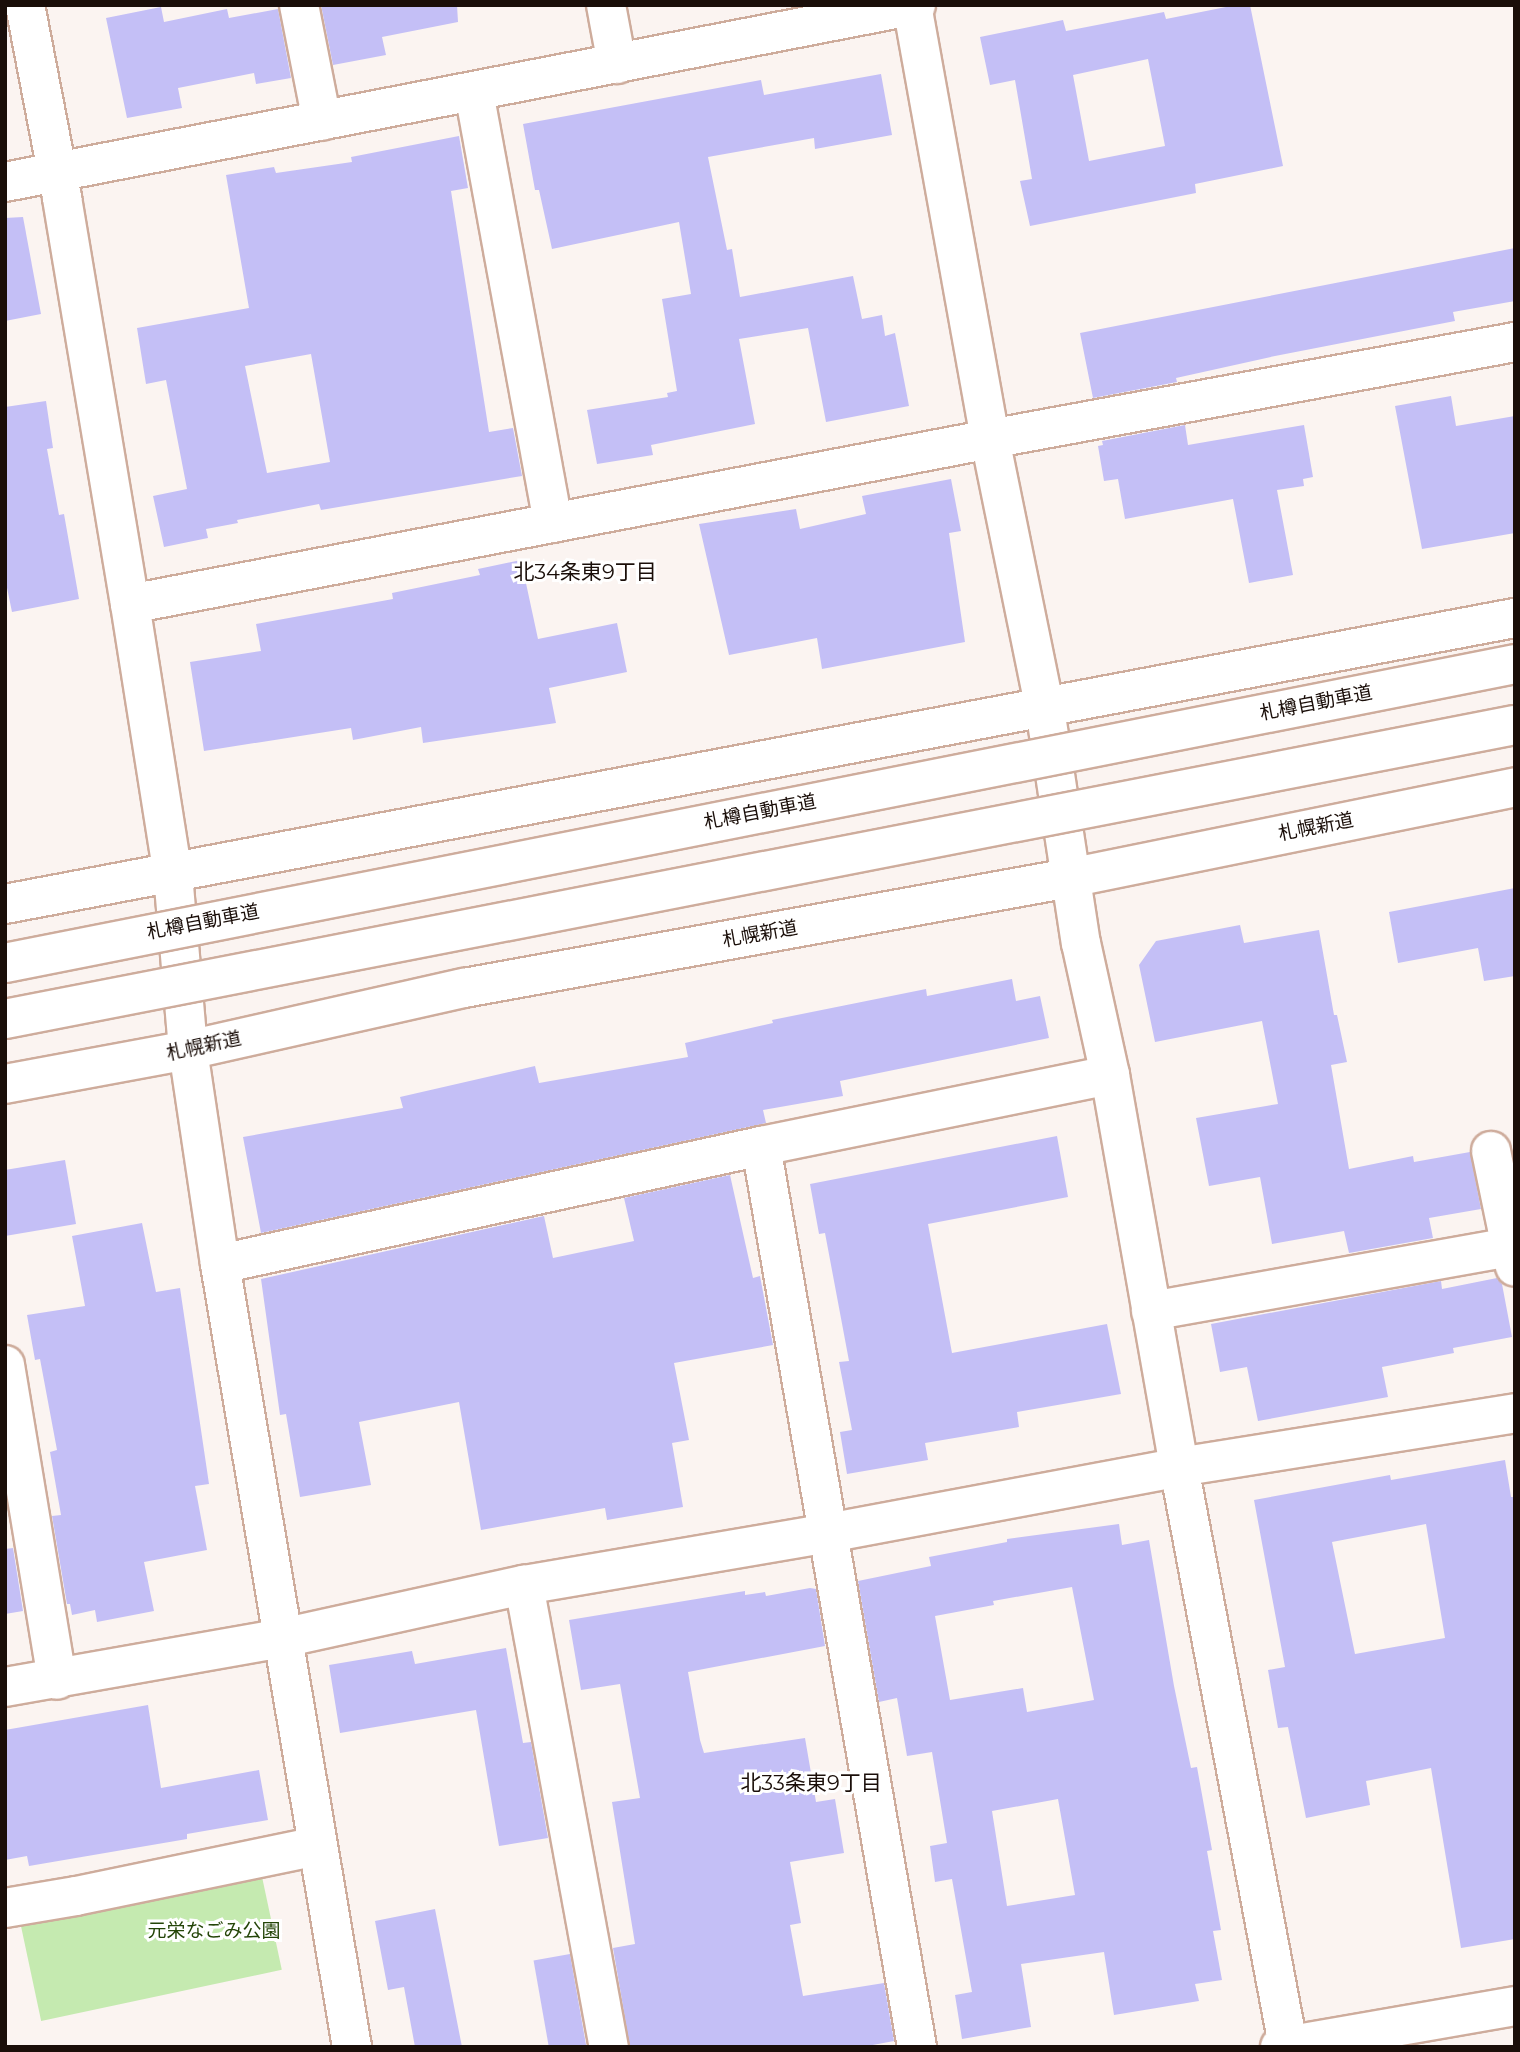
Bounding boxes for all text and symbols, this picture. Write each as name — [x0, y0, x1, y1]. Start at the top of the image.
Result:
district label: 北34条東9丁目 — [513, 559, 657, 585]
street label: 札樽自動車道 — [1258, 681, 1374, 725]
street label: 札樽自動車道 — [702, 790, 818, 834]
street label: 札幌新道 — [1277, 809, 1355, 845]
street label: 札樽自動車道 — [145, 900, 261, 944]
street label: 札幌新道 — [721, 916, 799, 952]
street label: 札幌新道 — [164, 1027, 244, 1065]
district label: 北33条東9丁目 — [740, 1770, 882, 1796]
park label: 元栄なごみ公園 — [148, 1920, 280, 1942]

